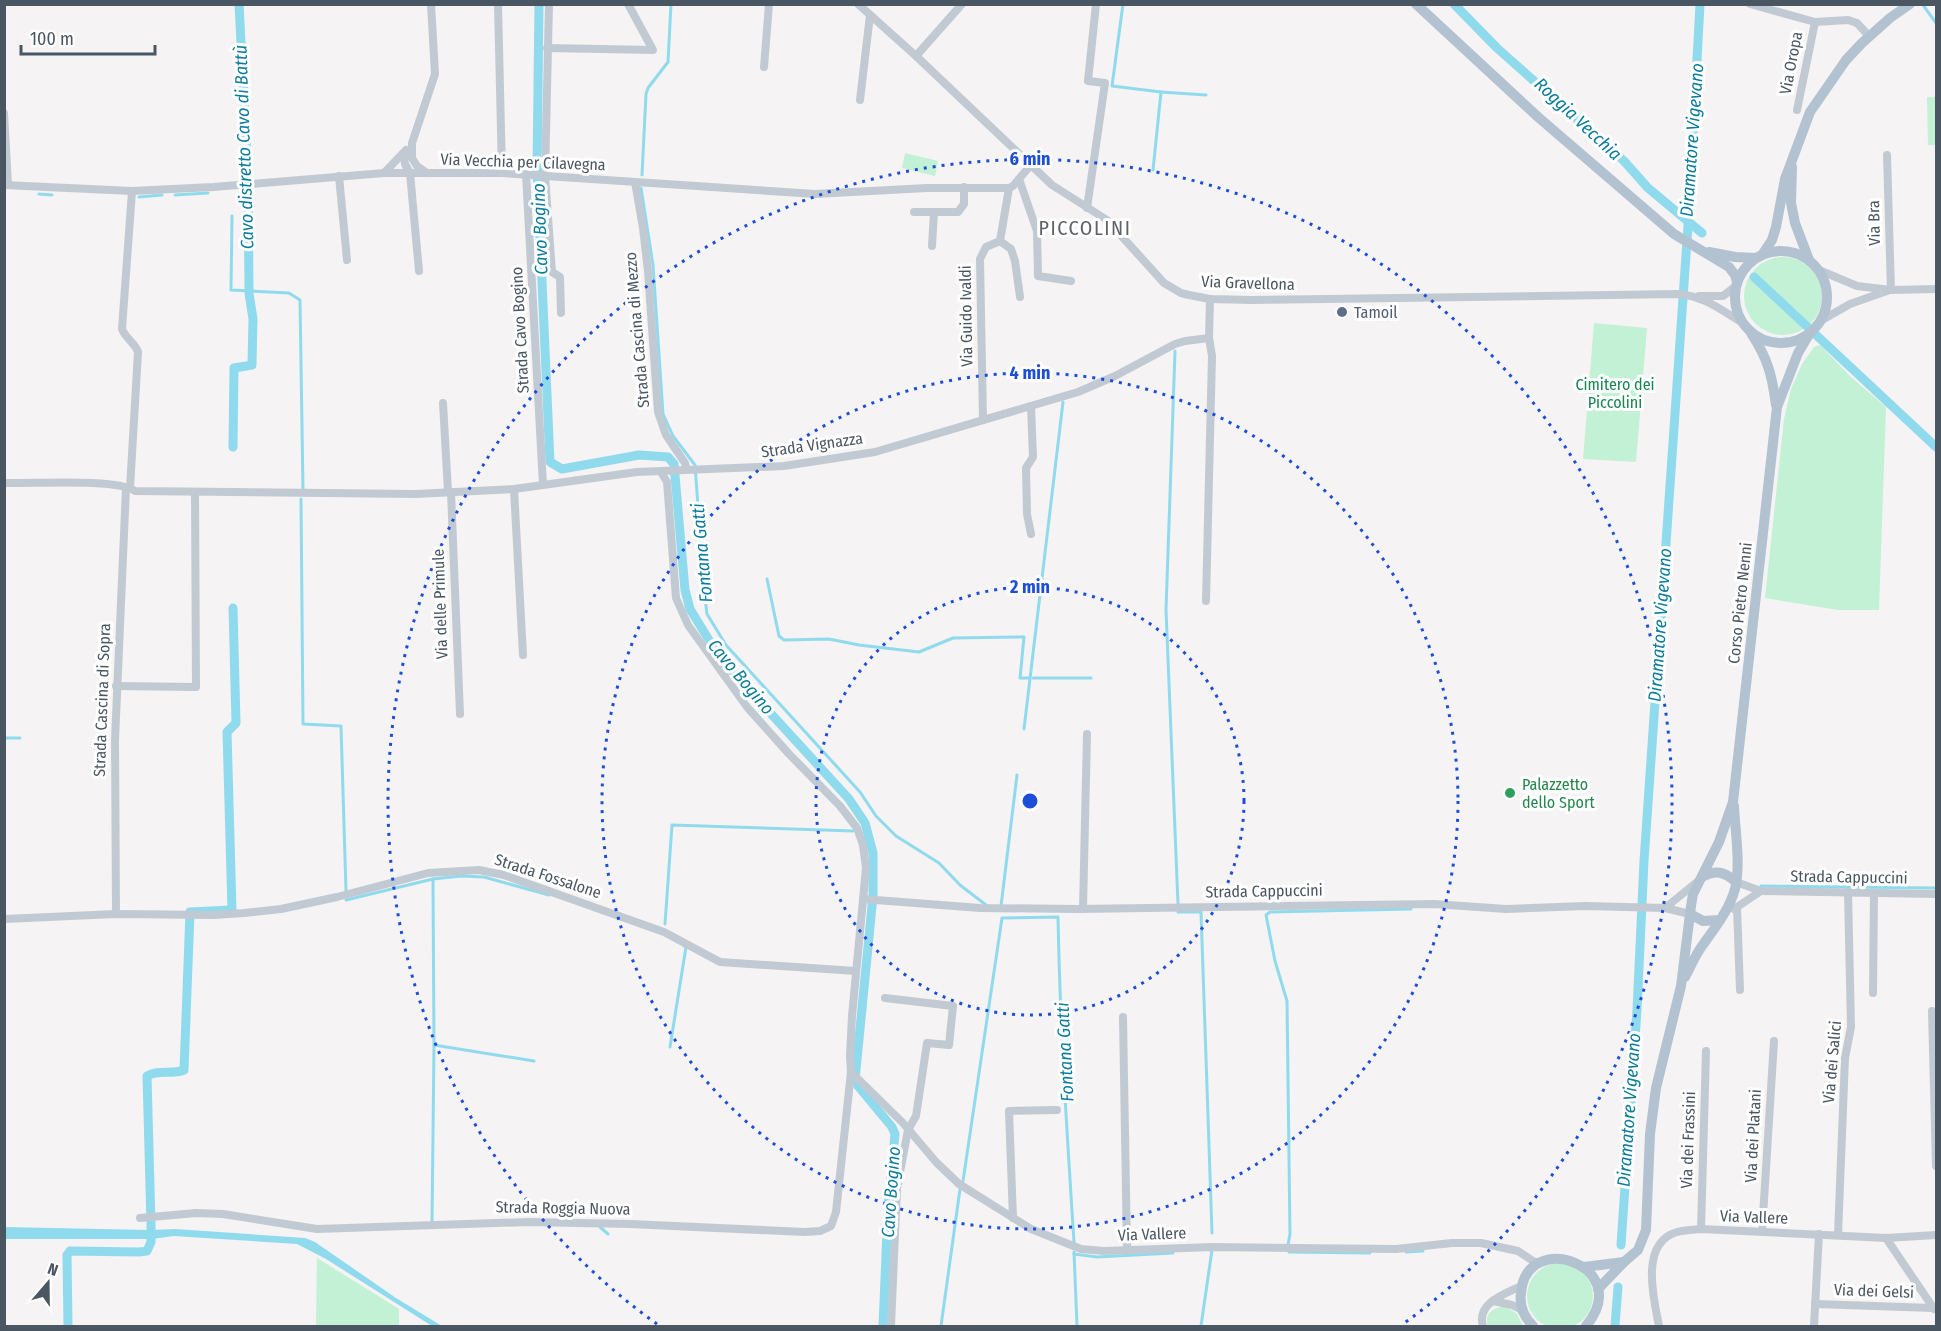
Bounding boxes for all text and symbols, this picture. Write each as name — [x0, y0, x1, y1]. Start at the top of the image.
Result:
scale bar — [21, 18, 154, 56]
text: 100 m — [30, 28, 74, 50]
street label: Via Oropa — [1776, 30, 1806, 96]
water label: Cavo distretto Cavo di Battù — [229, 45, 259, 249]
water label: Diramatore Vigevano — [1676, 62, 1708, 218]
water label: Roggia Vecchia — [1530, 73, 1626, 165]
text: 6 min — [1010, 148, 1051, 170]
street label: Via Vecchia per Cilavegna — [440, 150, 606, 174]
water label: Cavo Bogino — [527, 183, 553, 275]
street label: Via Bra — [1864, 200, 1884, 246]
district label: PICCOLINI — [1039, 216, 1131, 240]
street label: Strada Cascina di Mezzo — [621, 251, 653, 409]
street label: Via Guido Ivaldi — [956, 265, 976, 367]
street label: Strada Cavo Bogino — [507, 266, 533, 394]
street label: Via Gravellona — [1201, 272, 1295, 294]
place label: Tamoil — [1354, 303, 1397, 322]
marker: Tamoil — [1335, 305, 1349, 319]
text: 4 min — [1010, 362, 1050, 384]
park label: Cimitero dei Piccolini — [1575, 375, 1655, 412]
street label: Strada Vignazza — [760, 428, 864, 462]
water label: Fontana Gatti — [687, 502, 717, 604]
street label: Corso Pietro Nenni — [1724, 541, 1756, 665]
water label: Diramatore Vigevano — [1644, 547, 1676, 703]
street label: Via delle Primule — [429, 548, 451, 660]
text: 2 min — [1009, 576, 1050, 598]
street label: Strada Cascina di Sopra — [90, 623, 114, 777]
water label: Cavo Bogino — [703, 635, 779, 719]
place label: Palazzetto dello Sport — [1522, 775, 1595, 812]
marker: Palazzetto dello Sport — [1503, 786, 1517, 800]
centre of rings — [1020, 791, 1040, 811]
street label: Strada Fossalone — [492, 850, 604, 902]
street label: Strada Cappuccini — [1790, 866, 1908, 888]
street label: Strada Cappuccini — [1205, 880, 1323, 902]
water label: Fontana Gatti — [1051, 1001, 1079, 1102]
street label: Via dei Salici — [1819, 1020, 1845, 1104]
water label: Diramatore Vigevano — [1613, 1032, 1645, 1188]
street label: Via dei Platani — [1741, 1089, 1765, 1183]
street label: Via dei Frassini — [1677, 1091, 1699, 1189]
water label: Cavo Bogino — [877, 1146, 905, 1238]
street label: Strada Roggia Nuova — [495, 1197, 631, 1219]
street label: Via Vallere — [1720, 1206, 1789, 1228]
street label: Via Vallere — [1118, 1223, 1187, 1245]
north arrow — [18, 1253, 78, 1313]
text: N — [45, 1259, 61, 1280]
street label: Via dei Gelsi — [1834, 1280, 1914, 1302]

